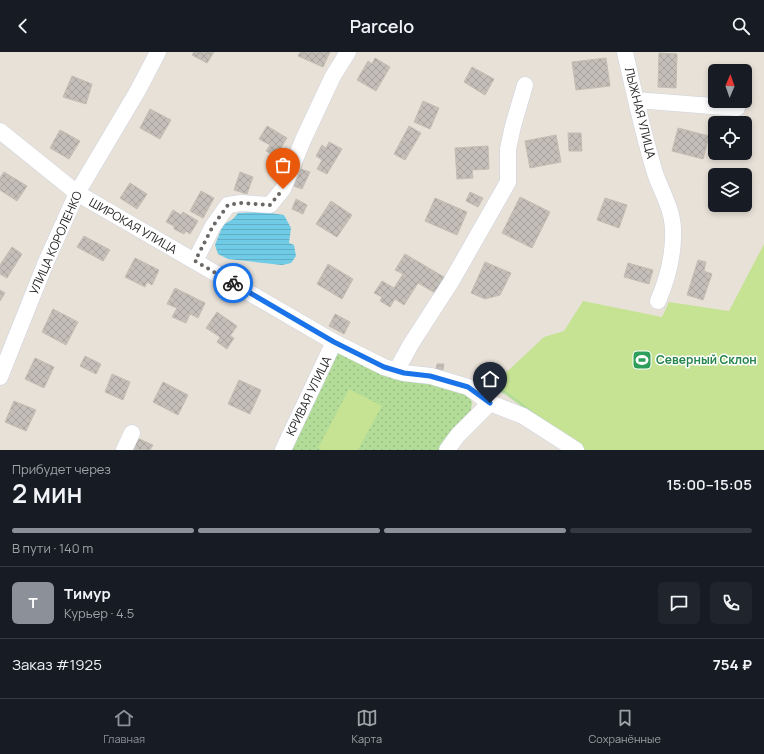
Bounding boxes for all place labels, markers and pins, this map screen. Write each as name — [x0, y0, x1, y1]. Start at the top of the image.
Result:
pin — [266, 148, 300, 189]
sports icon: Северный Склон — [631, 349, 653, 371]
place label: Северный Склон — [656, 351, 757, 368]
pin — [473, 362, 507, 403]

